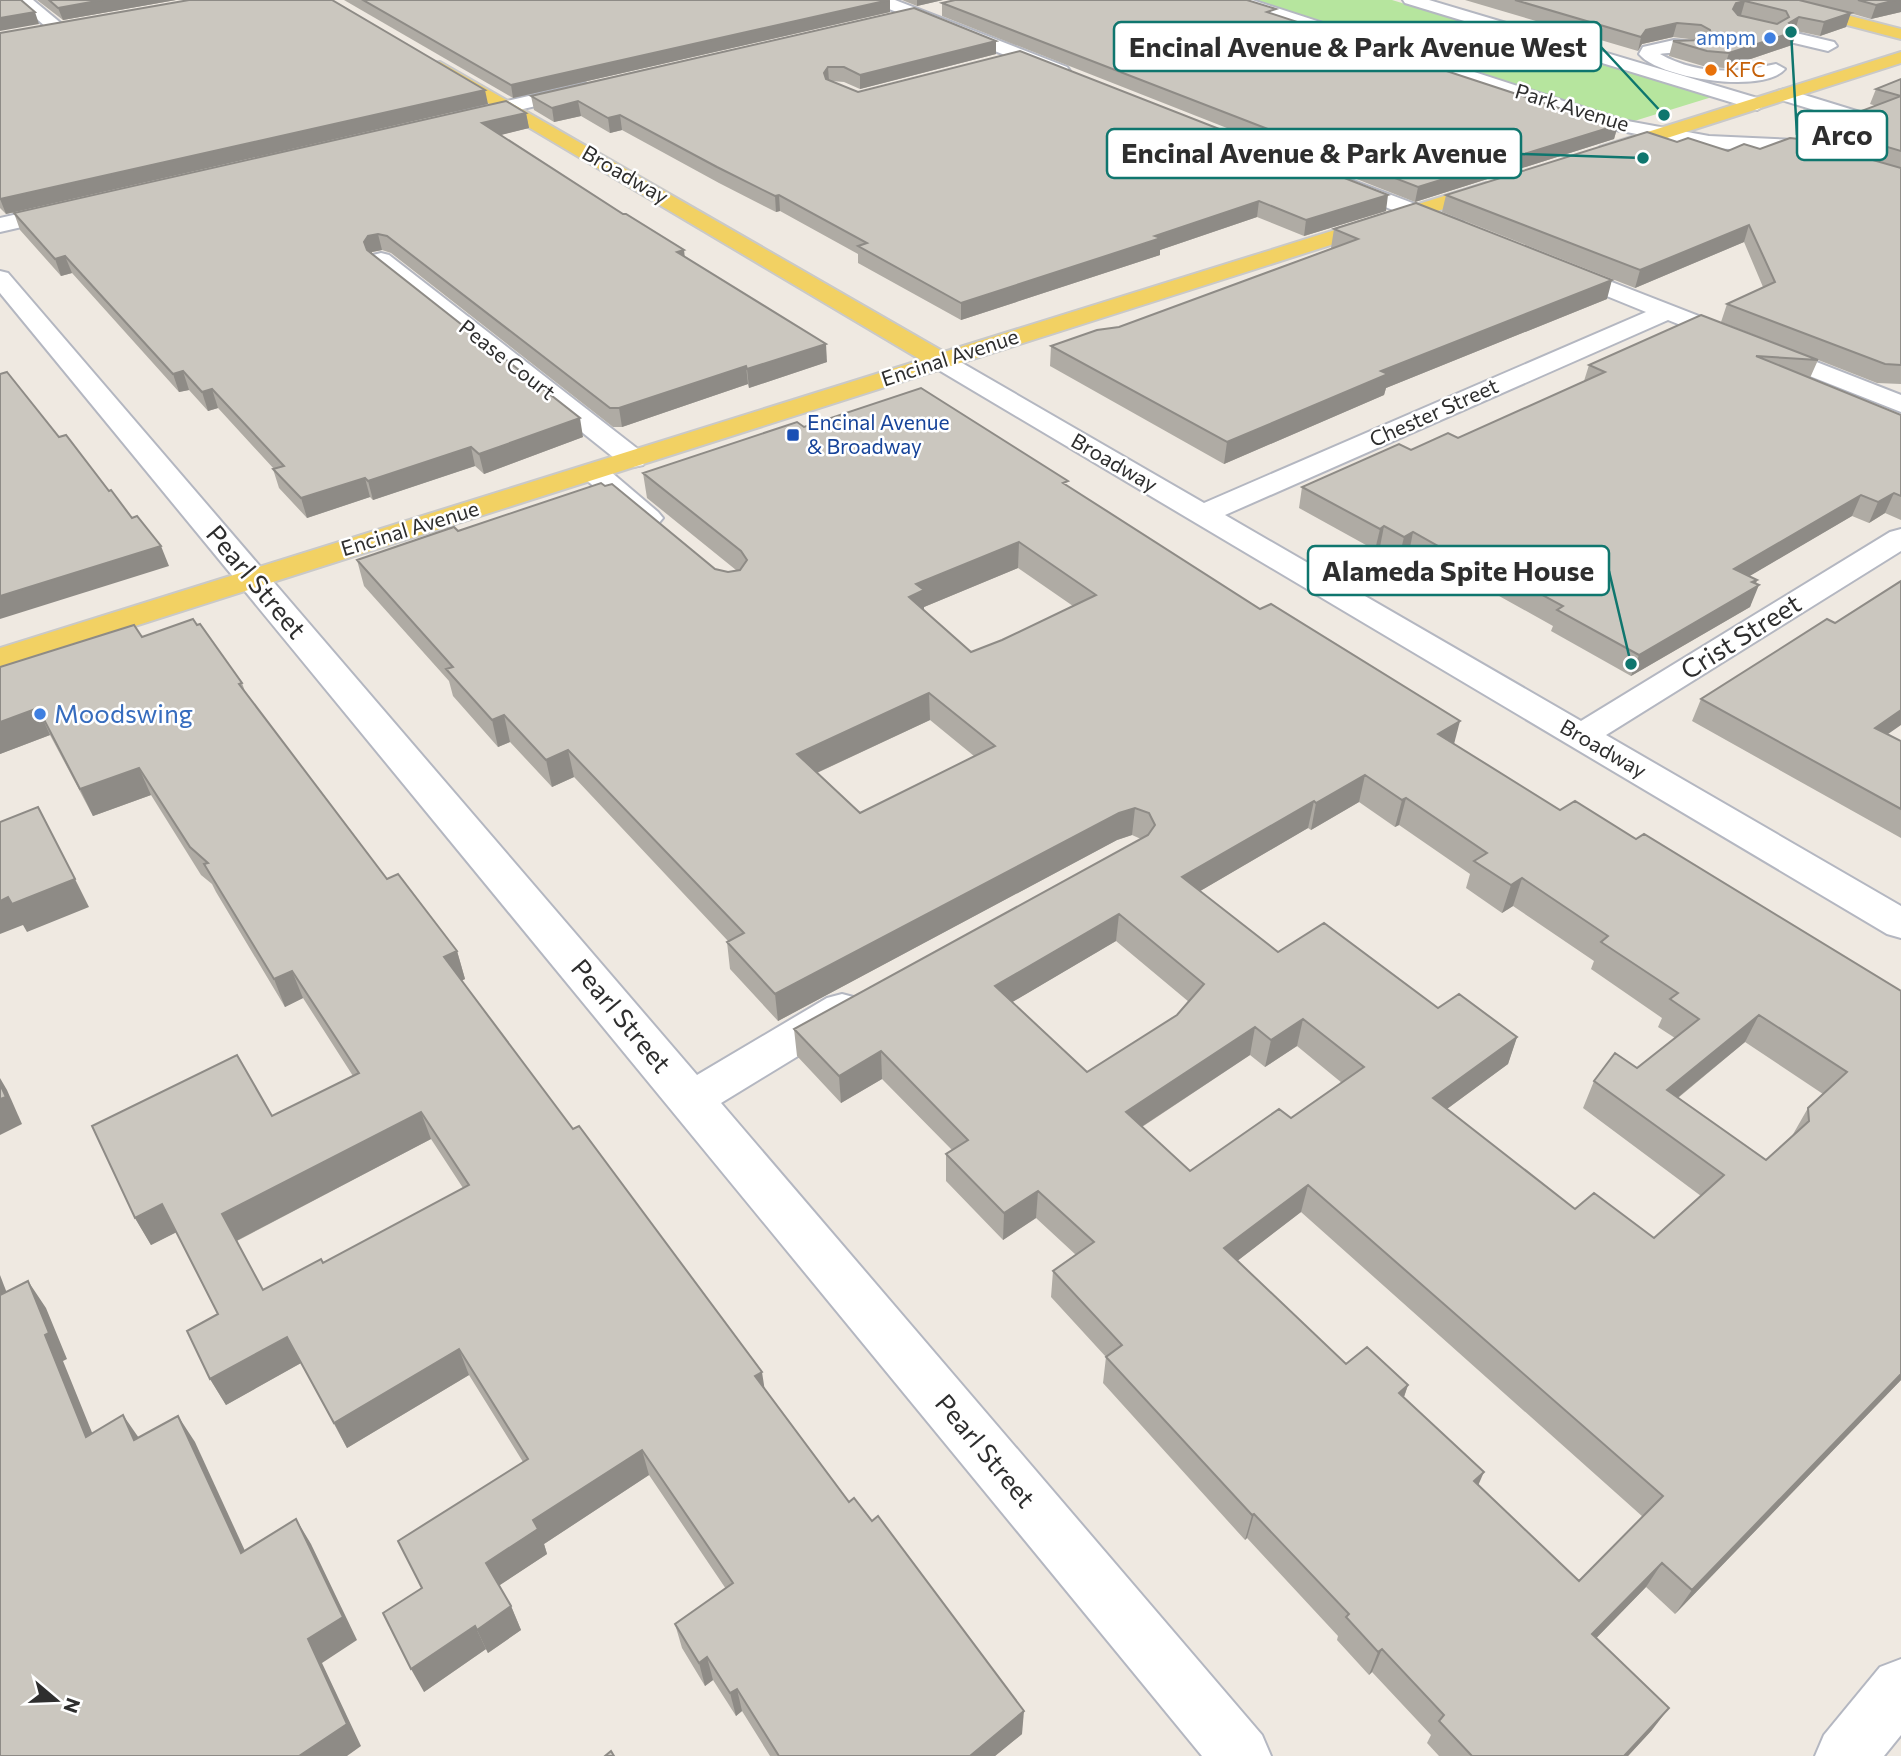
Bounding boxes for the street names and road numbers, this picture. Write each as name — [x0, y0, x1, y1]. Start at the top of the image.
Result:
street label: Park Avenue — [1512, 77, 1633, 136]
street label: Broadway — [578, 139, 673, 208]
street label: Pease Court — [455, 314, 561, 404]
street label: Encinal Avenue — [878, 323, 1021, 391]
street label: Chester Street — [1365, 372, 1502, 451]
street label: Broadway — [1067, 427, 1162, 496]
street label: Encinal Avenue — [338, 495, 481, 560]
street label: Pearl Street — [201, 518, 314, 644]
street label: Crist Street — [1674, 587, 1806, 685]
street label: Broadway — [1556, 713, 1651, 782]
street label: Pearl Street — [566, 952, 679, 1078]
street label: Pearl Street — [930, 1387, 1043, 1513]

